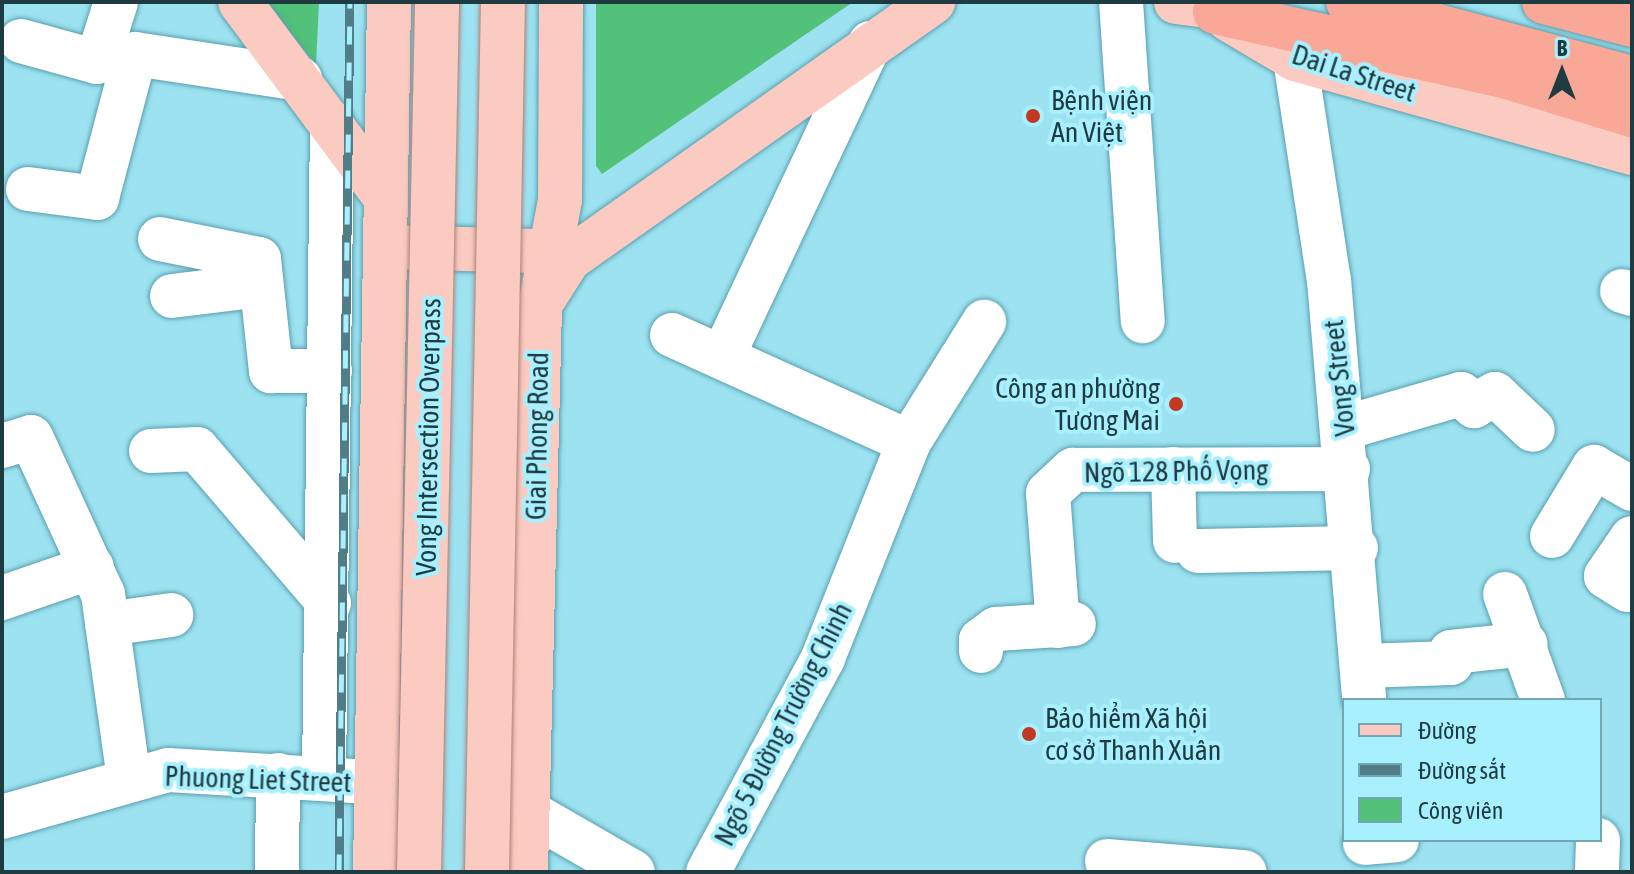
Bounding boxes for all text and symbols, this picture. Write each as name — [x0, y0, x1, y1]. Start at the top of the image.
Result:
north arrow — [1522, 32, 1602, 112]
text: B — [1557, 35, 1567, 61]
street label: Dai La Street — [1288, 37, 1420, 109]
place label: Bệnh viện An Việt — [1051, 83, 1152, 149]
marker: Bệnh viện An Việt — [1022, 105, 1044, 127]
street label: Vong Intersection Overpass — [409, 298, 447, 576]
street label: Vong Street — [1316, 318, 1362, 438]
street label: Giai Phong Road — [519, 352, 555, 520]
place label: Công an phường Tương Mai — [995, 371, 1160, 437]
marker: Công an phường Tương Mai — [1167, 395, 1185, 413]
street label: Ngõ 128 Phố Vọng — [1084, 453, 1268, 489]
street label: Ngõ 5 Đường Trường Chinh — [707, 597, 859, 851]
legend — [1342, 698, 1602, 842]
place label: Bảo hiểm Xã hội cơ sở Thanh Xuân — [1045, 701, 1221, 767]
text: Đường — [1418, 717, 1476, 744]
marker: Bảo hiểm Xã hội cơ sở Thanh Xuân — [1020, 725, 1038, 743]
text: Đường sắt — [1418, 757, 1506, 784]
street label: Phuong Liet Street — [164, 759, 352, 799]
text: Công viên — [1418, 797, 1503, 824]

